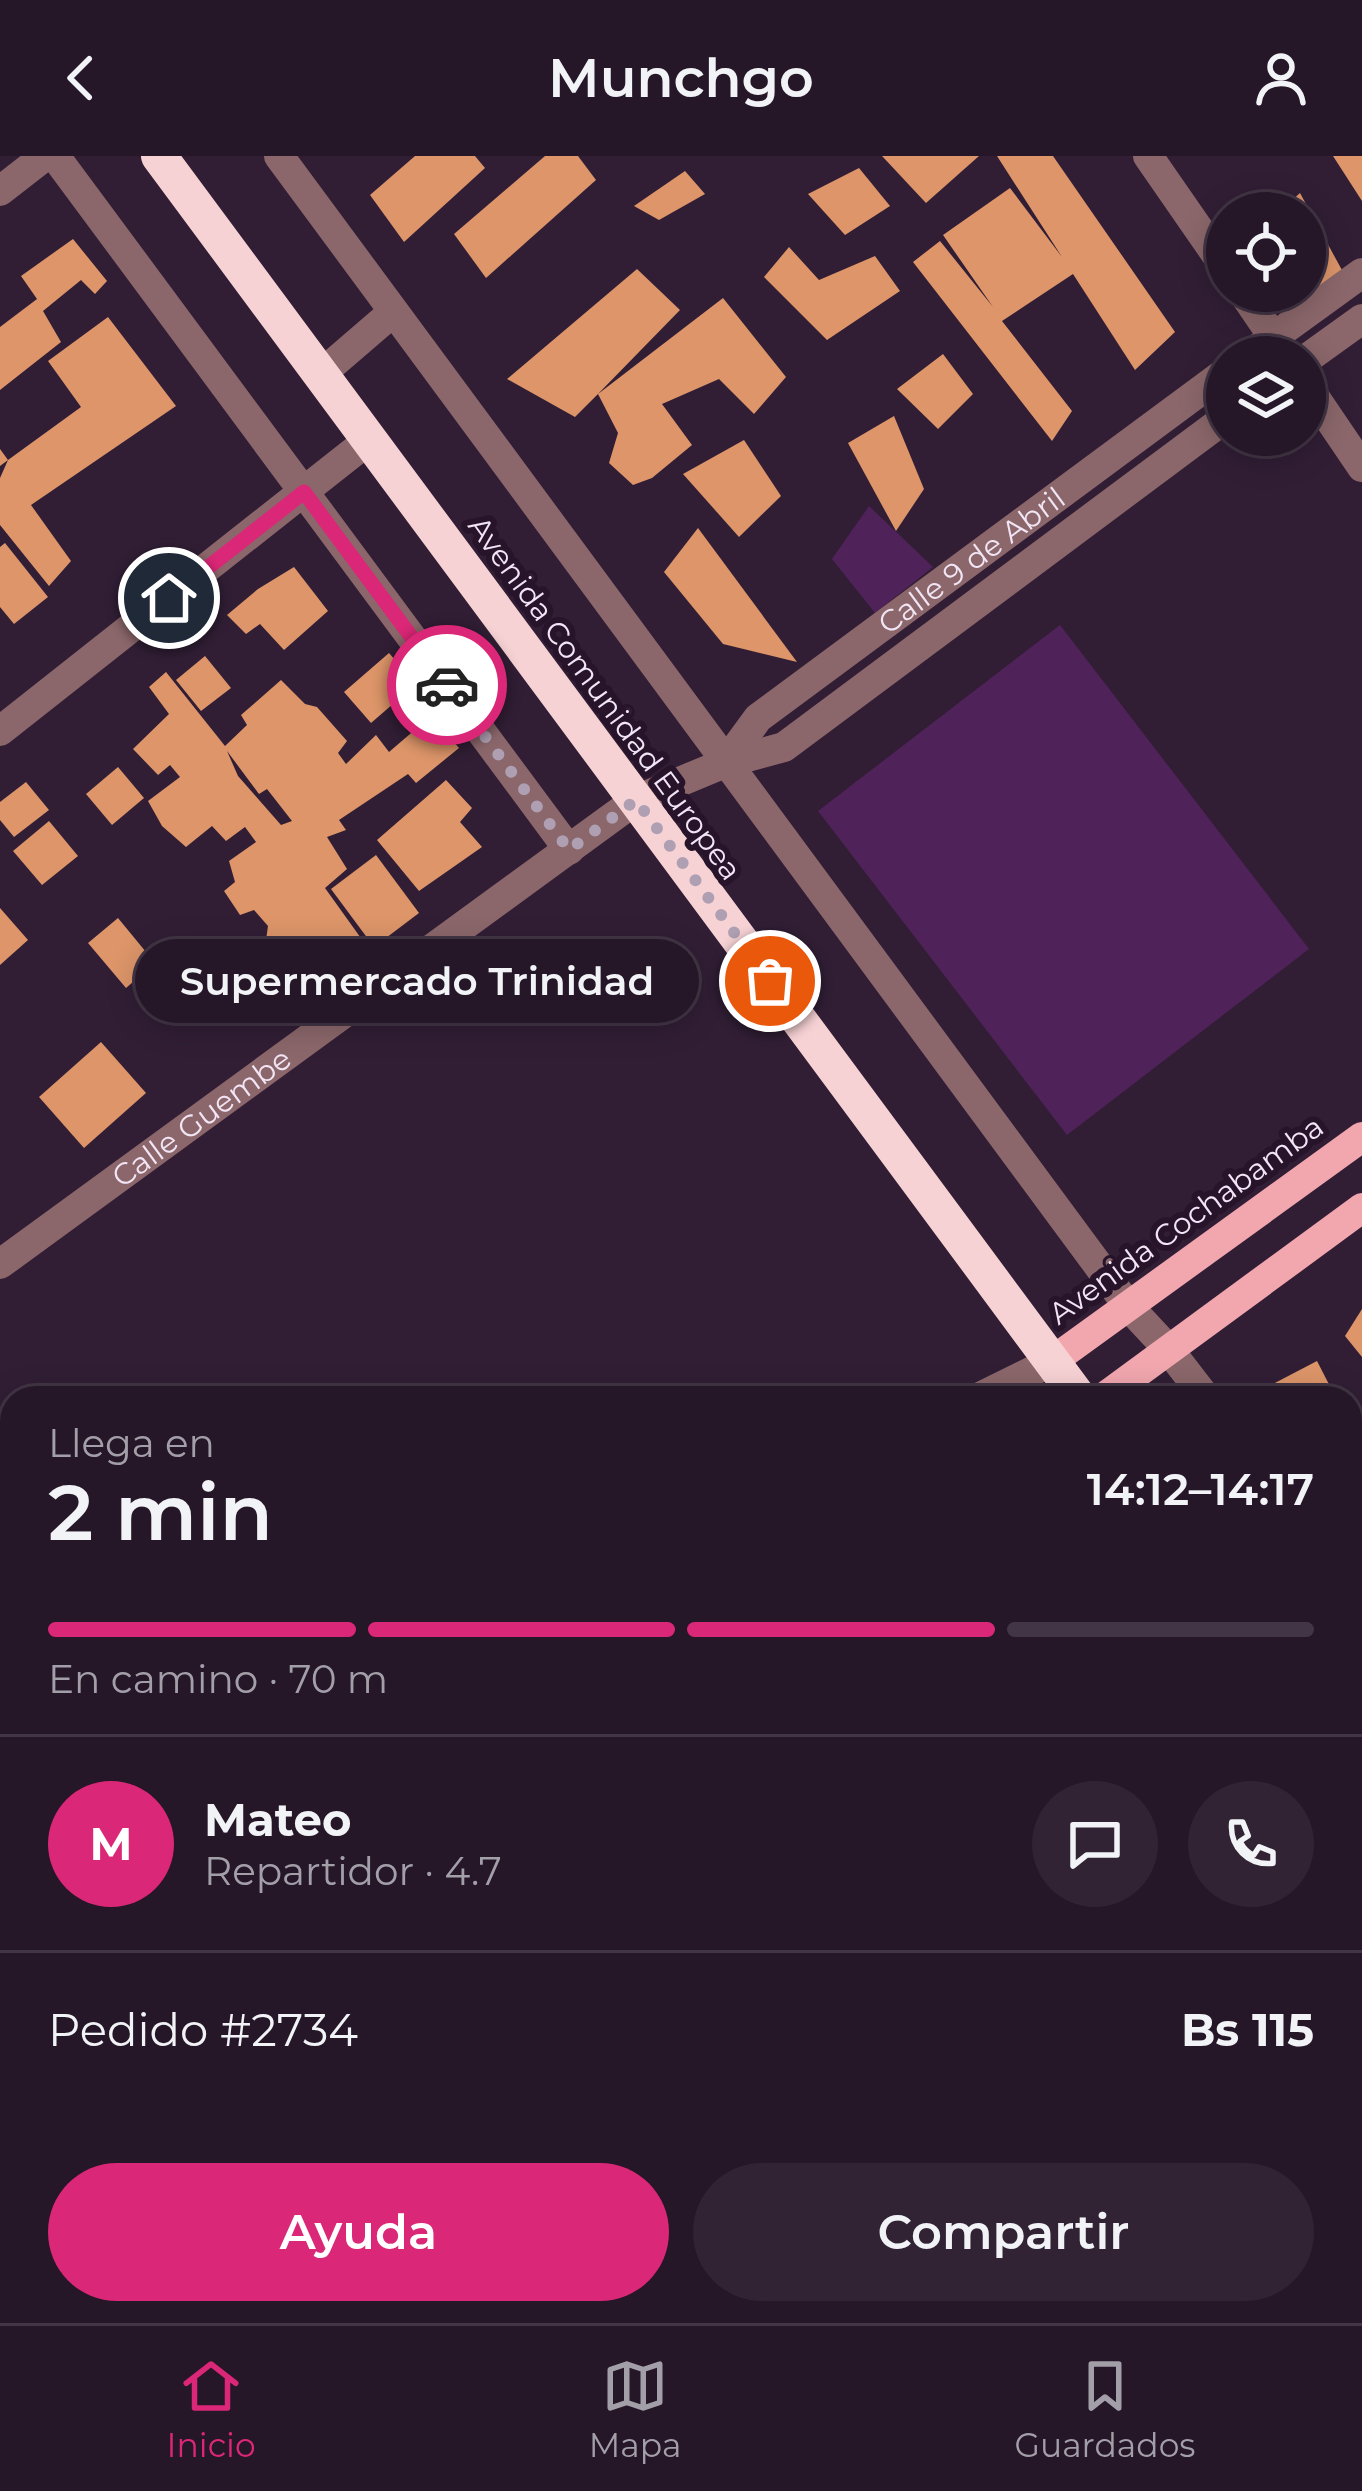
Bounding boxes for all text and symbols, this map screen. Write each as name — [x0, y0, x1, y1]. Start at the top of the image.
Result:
icon: back — [48, 45, 114, 111]
text: Munchgo — [548, 45, 814, 111]
icon: person — [1248, 45, 1314, 111]
map controls — [1206, 192, 1326, 456]
button: locate — [1206, 192, 1326, 312]
button: layers — [1206, 336, 1326, 456]
street label: Calle 9 de Abril — [870, 479, 1072, 642]
street label: Avenida Comunidad Europea — [460, 509, 750, 887]
pin — [118, 547, 220, 649]
icon: home — [136, 565, 202, 631]
courier — [387, 625, 507, 745]
icon: car — [414, 652, 480, 718]
pin — [719, 930, 821, 1032]
callout: Supermercado Trinidad — [134, 939, 698, 1023]
icon: bag — [737, 948, 803, 1014]
text: Supermercado Trinidad — [180, 957, 654, 1005]
street label: Calle Guembe — [104, 1040, 298, 1195]
street label: Avenida Cochabamba — [1041, 1108, 1331, 1332]
text: Llega en — [48, 1419, 215, 1467]
text: 14:12–14:17 — [1087, 1461, 1314, 1516]
text: 2 min — [48, 1464, 273, 1560]
text: En camino · 70 m — [48, 1655, 388, 1703]
button: chat — [1032, 1781, 1158, 1907]
button: phone — [1188, 1781, 1314, 1907]
text: Mateo — [204, 1792, 351, 1847]
text: M — [90, 1816, 132, 1871]
text: Repartidor · 4.7 — [204, 1847, 502, 1895]
text: Pedido #2734 — [48, 2002, 358, 2057]
text: Bs 115 — [1181, 2002, 1314, 2057]
button: Ayuda — [48, 2163, 669, 2301]
button: Compartir — [693, 2163, 1314, 2301]
tab: Inicio — [167, 2353, 256, 2465]
tab: Mapa — [589, 2353, 681, 2465]
tab: Guardados — [1014, 2353, 1195, 2465]

